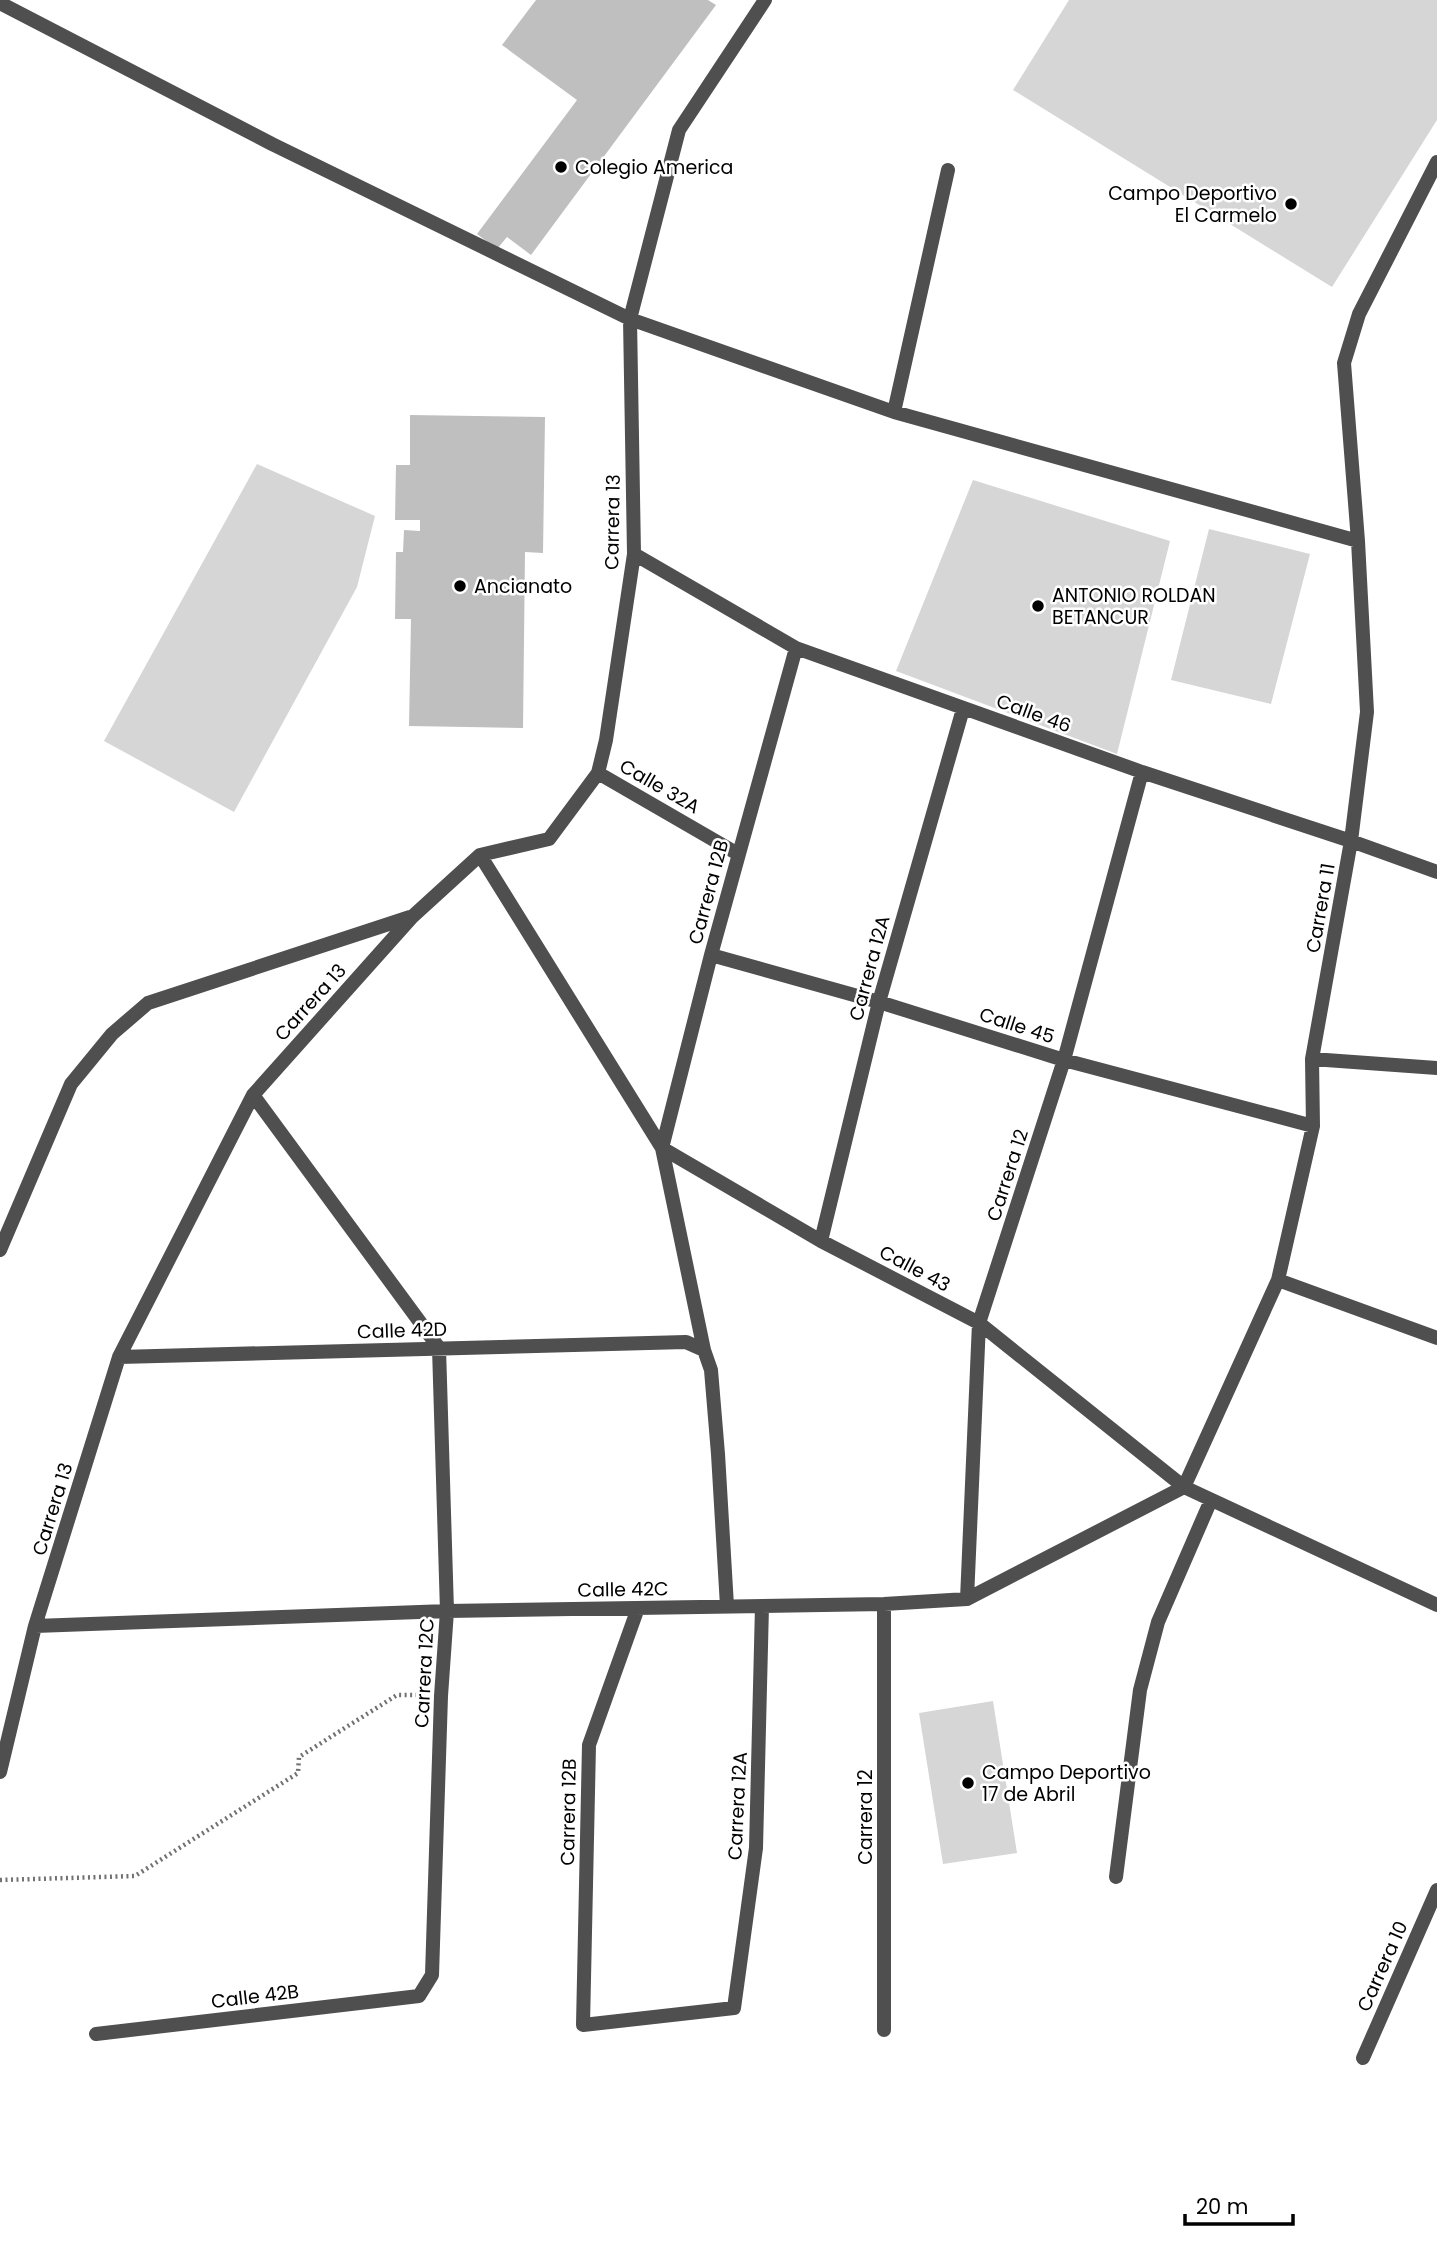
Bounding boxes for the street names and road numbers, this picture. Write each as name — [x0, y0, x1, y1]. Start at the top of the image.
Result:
street label: Carrera 13 — [598, 474, 627, 570]
street label: Calle 46 — [993, 687, 1075, 739]
street label: Calle 32A — [615, 753, 705, 820]
street label: Carrera 12B — [682, 837, 735, 947]
street label: Carrera 11 — [1299, 861, 1342, 955]
street label: Carrera 12A — [842, 912, 897, 1024]
street label: Carrera 13 — [268, 958, 352, 1047]
street label: Calle 45 — [976, 1001, 1058, 1050]
street label: Carrera 12 — [980, 1126, 1035, 1225]
street label: Calle 43 — [874, 1238, 955, 1298]
street label: Calle 42D — [357, 1315, 447, 1346]
street label: Carrera 13 — [26, 1459, 79, 1559]
street label: Calle 42C — [577, 1575, 669, 1604]
street label: Carrera 12C — [408, 1617, 441, 1729]
street label: Carrera 12A — [721, 1751, 754, 1861]
street label: Carrera 12B — [554, 1758, 583, 1866]
street label: Carrera 12 — [852, 1769, 879, 1865]
street label: Carrera 10 — [1351, 1917, 1414, 2016]
street label: Calle 42B — [210, 1978, 301, 2015]

